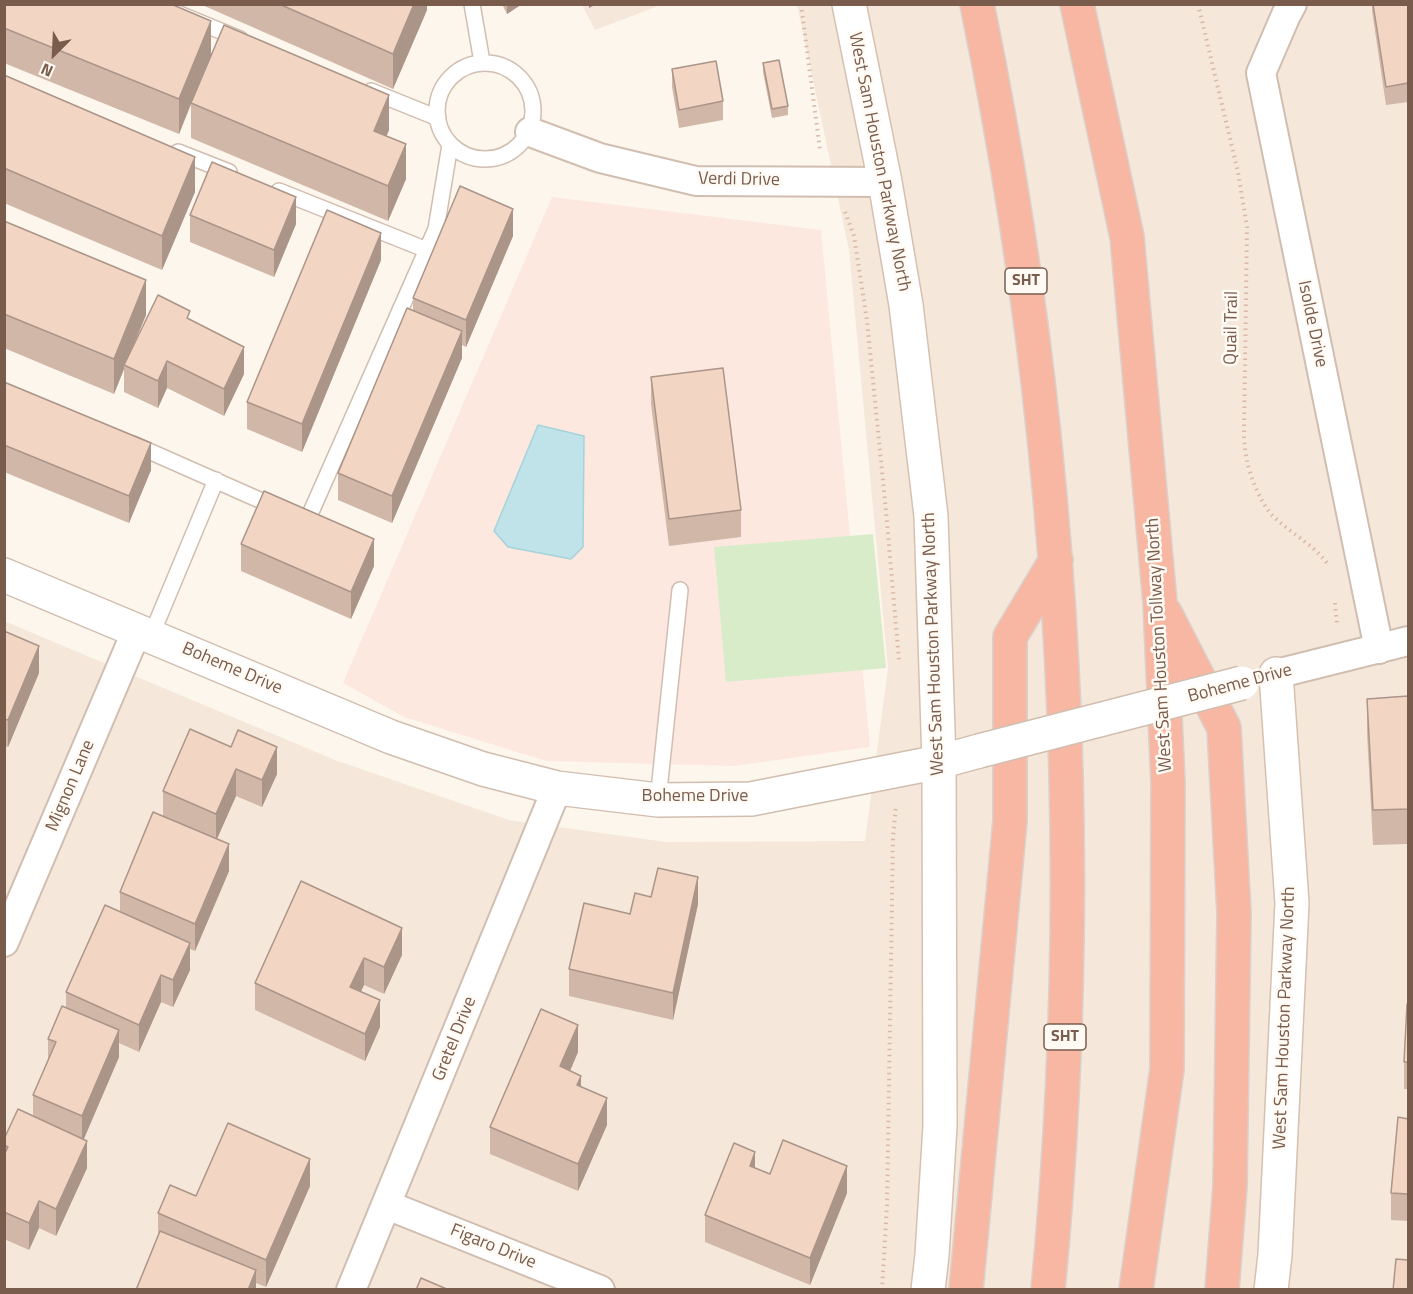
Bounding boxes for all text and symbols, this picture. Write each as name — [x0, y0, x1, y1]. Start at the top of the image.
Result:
north arrow — [24, 24, 84, 84]
street label: West Sam Houston Parkway North — [843, 31, 915, 293]
text: N — [37, 57, 57, 84]
street label: Verdi Drive — [698, 168, 780, 192]
road number: SHT — [1005, 268, 1047, 294]
street label: Isolde Drive — [1292, 279, 1332, 369]
street label: Quail Trail — [1221, 291, 1243, 365]
street label: West Sam Houston Parkway North — [919, 512, 949, 776]
street label: West Sam Houston Tollway North — [1143, 517, 1177, 773]
street label: Boheme Drive — [179, 638, 285, 700]
street label: Boheme Drive — [1186, 660, 1294, 708]
street label: Mignon Lane — [42, 737, 100, 835]
street label: Boheme Drive — [642, 786, 748, 808]
street label: West Sam Houston Parkway North — [1270, 886, 1300, 1150]
street label: Gretel Drive — [428, 994, 482, 1084]
road number: SHT — [1044, 1024, 1086, 1050]
street label: Figaro Drive — [447, 1220, 539, 1274]

